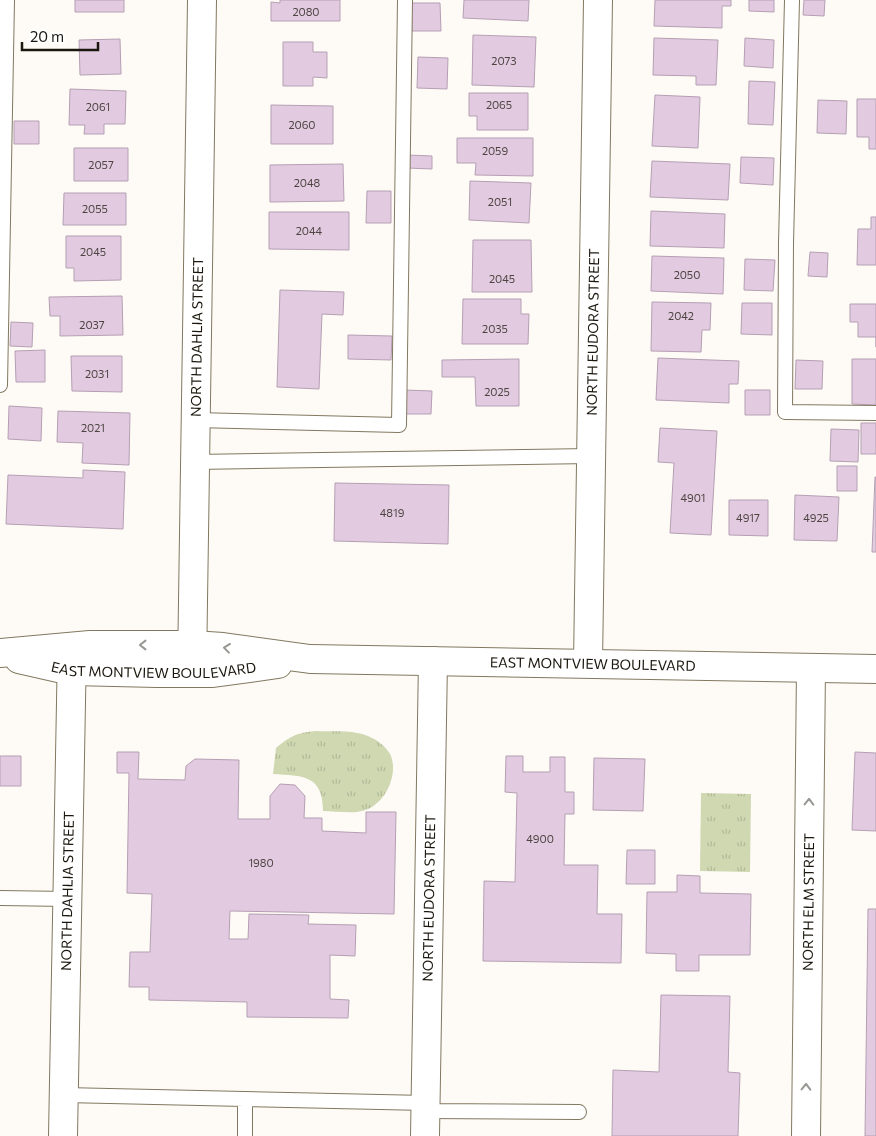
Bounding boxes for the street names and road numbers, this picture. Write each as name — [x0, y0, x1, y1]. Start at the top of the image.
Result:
street label: NORTH EUDORA STREET — [583, 248, 602, 416]
street label: NORTH DAHLIA STREET — [187, 257, 206, 417]
street label: EAST MONTVIEW BOULEVARD — [490, 653, 696, 674]
street label: EAST MONTVIEW BOULEVARD — [50, 658, 257, 681]
street label: NORTH DAHLIA STREET — [57, 811, 77, 971]
street label: NORTH EUDORA STREET — [419, 814, 438, 982]
street label: NORTH ELM STREET — [799, 833, 817, 971]

